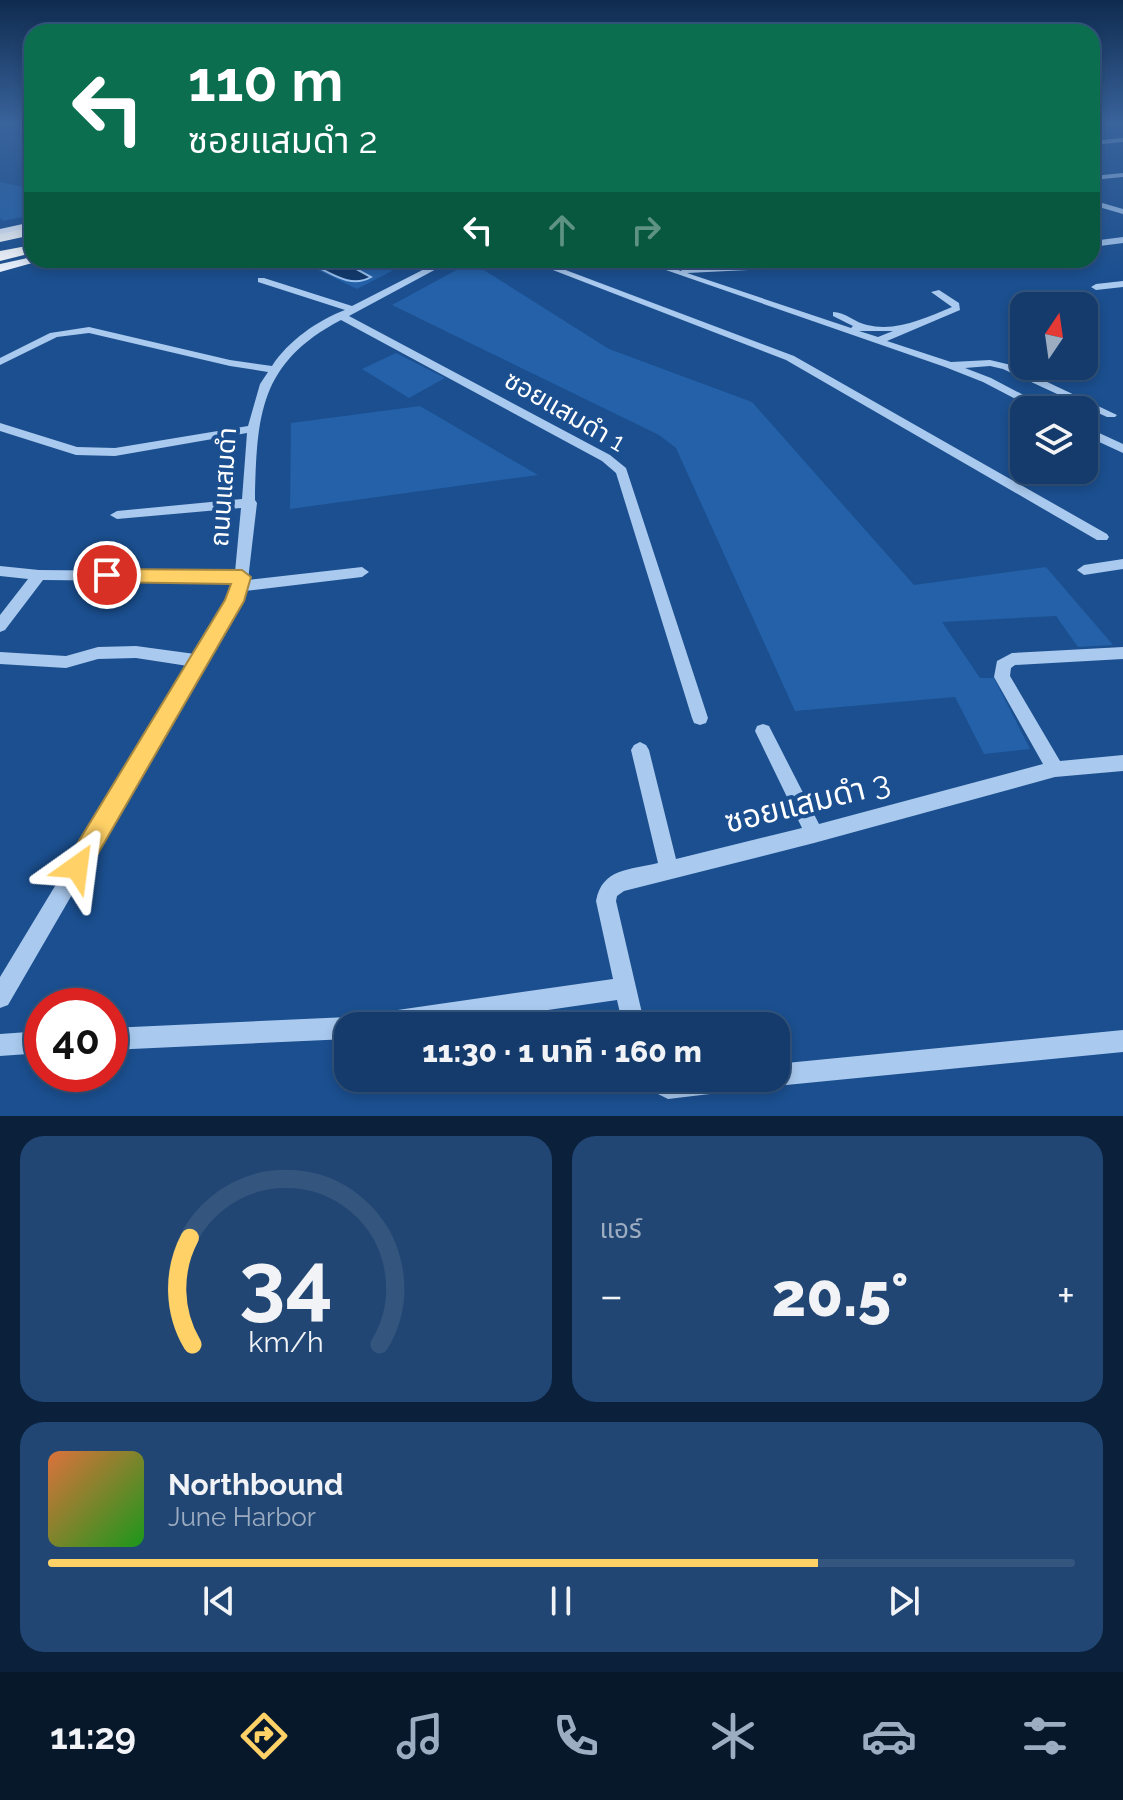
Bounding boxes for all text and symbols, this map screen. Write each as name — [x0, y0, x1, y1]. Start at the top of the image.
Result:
text: 110 m — [188, 48, 343, 114]
icon: left — [56, 56, 160, 160]
text: ซอยแสมดำ 2 — [188, 119, 378, 161]
icon: left — [456, 208, 500, 252]
icon: ahead — [540, 208, 584, 252]
icon: right — [624, 208, 668, 252]
north arrow — [1010, 292, 1098, 380]
map controls — [1010, 292, 1098, 484]
street label: ซอยแสมดำ 1 — [499, 364, 631, 458]
button: layers — [1010, 396, 1098, 484]
street label: ถนนแสมดำ — [204, 426, 242, 548]
pin — [73, 541, 141, 609]
icon: arrive — [85, 553, 129, 597]
street label: ซอยแสมดำ 3 — [720, 763, 893, 840]
position arrow — [35, 825, 119, 909]
speed limit sign: 40 — [24, 988, 128, 1092]
text: 11:30 · 1 นาที · 160 m — [422, 1034, 702, 1069]
text: แอร์ — [600, 1214, 642, 1244]
text: 34 — [239, 1233, 333, 1330]
text: 20.5° — [771, 1260, 908, 1330]
text: − — [600, 1270, 623, 1321]
text: + — [1057, 1270, 1075, 1321]
text: km/h — [248, 1325, 323, 1359]
text: Northbound — [168, 1467, 343, 1502]
text: June Harbor — [168, 1502, 316, 1532]
icon: previous — [197, 1579, 241, 1623]
icon: pause — [539, 1579, 583, 1623]
icon: next — [882, 1579, 926, 1623]
icon: directions — [236, 1708, 292, 1764]
icon: music — [392, 1708, 448, 1764]
icon: phone — [548, 1708, 604, 1764]
icon: climate — [705, 1708, 761, 1764]
icon: car — [861, 1708, 917, 1764]
icon: filters — [1017, 1708, 1073, 1764]
text: 11:29 — [50, 1715, 136, 1757]

